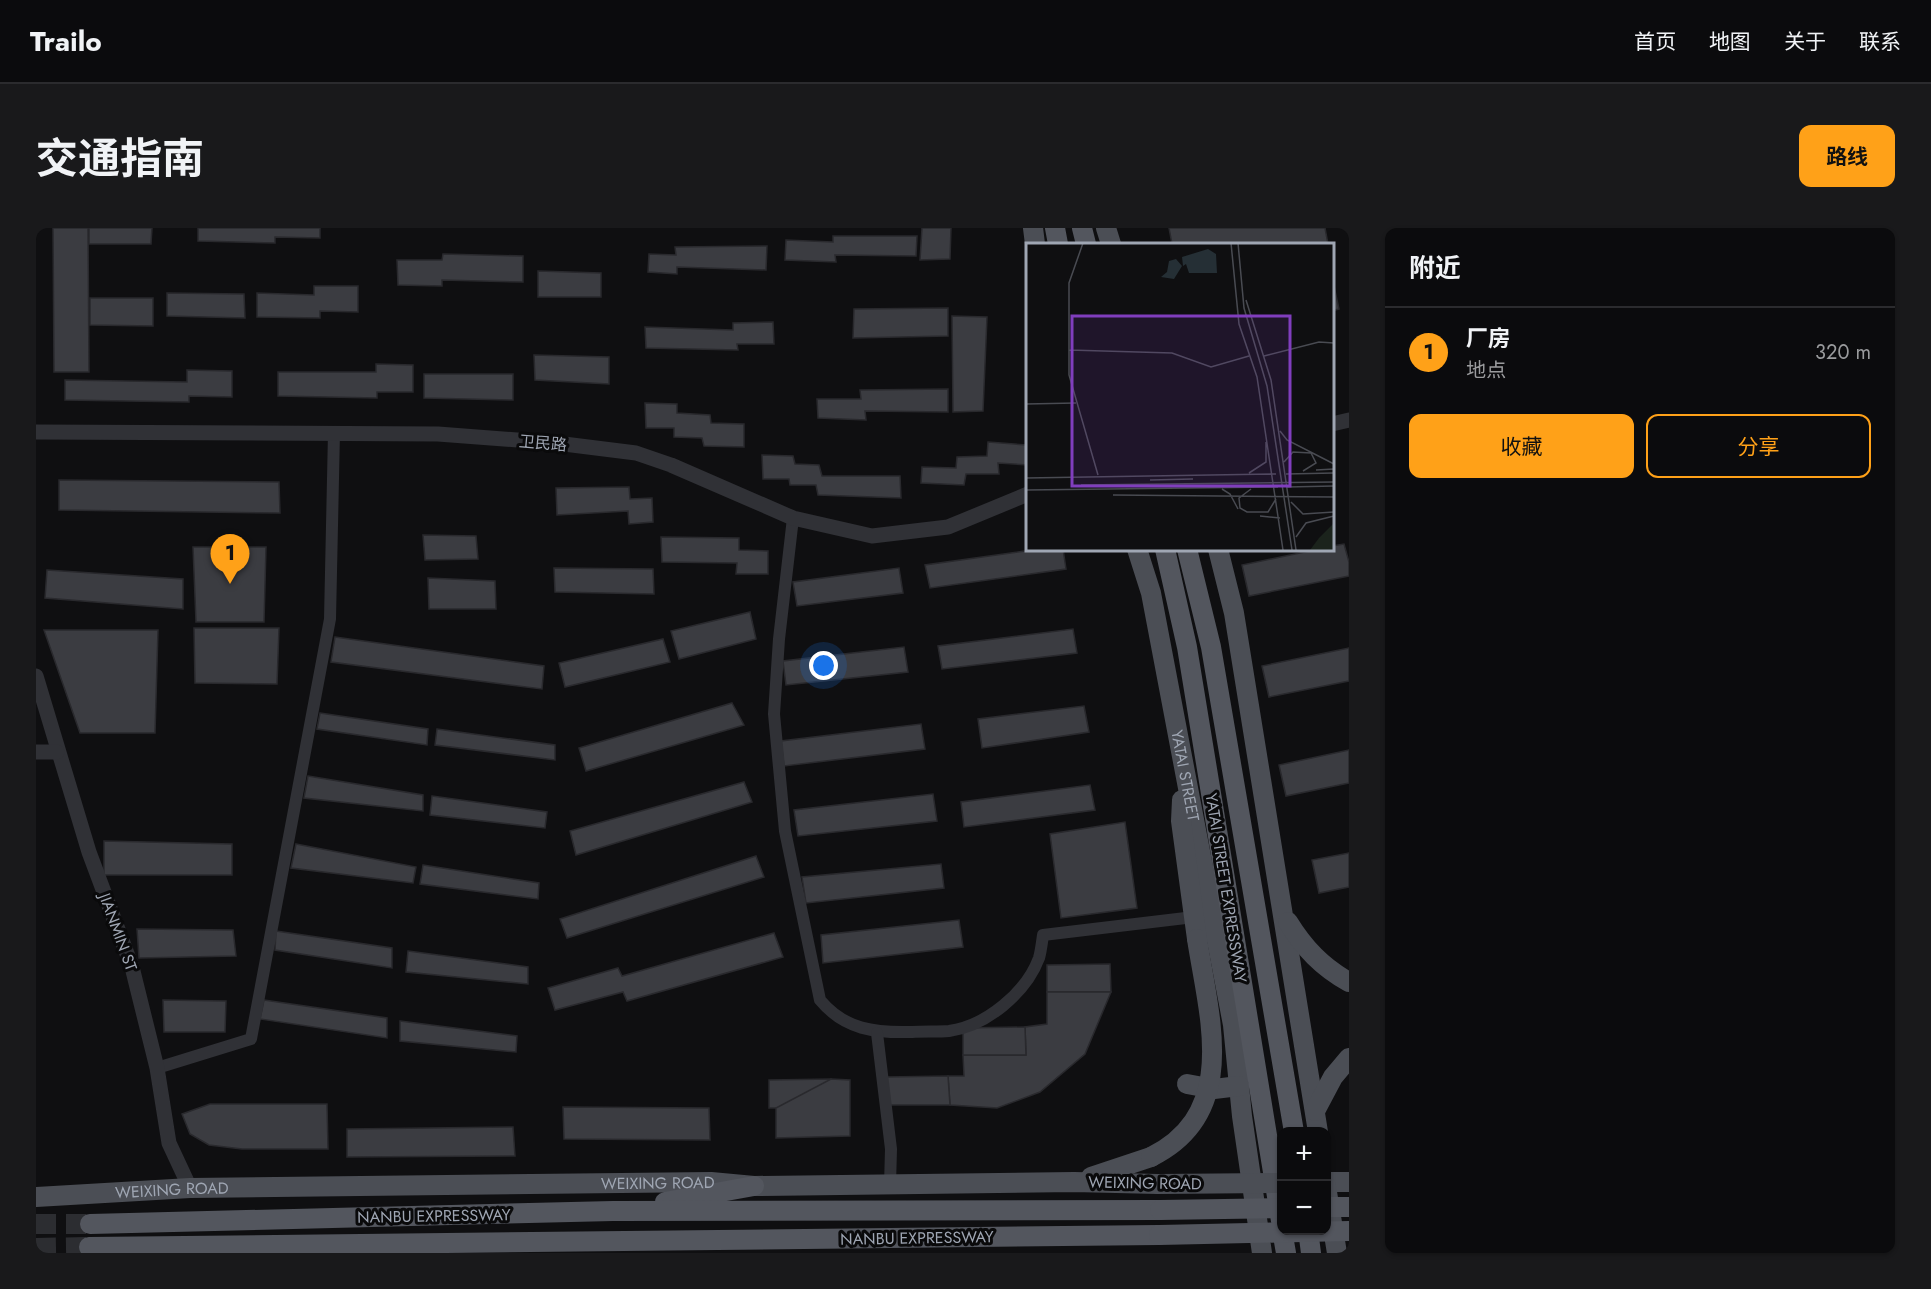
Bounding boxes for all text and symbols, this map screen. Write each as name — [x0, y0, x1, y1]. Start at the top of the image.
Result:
text: Trailo — [30, 21, 102, 62]
text: 首页 — [1634, 27, 1676, 57]
text: 地图 — [1709, 27, 1751, 57]
text: 关于 — [1784, 27, 1826, 57]
text: 联系 — [1859, 27, 1901, 57]
button: 路线 — [1799, 125, 1895, 187]
text: 交通指南 — [36, 128, 204, 189]
inset map — [1026, 243, 1334, 550]
text: 附近 — [1409, 249, 1461, 287]
text: 厂房 — [1466, 322, 1510, 354]
text: 1 — [1423, 338, 1434, 367]
text: 320 m — [1815, 338, 1871, 367]
text: 地点 — [1466, 356, 1506, 385]
button: 收藏 — [1409, 414, 1634, 478]
button: 分享 — [1646, 414, 1871, 478]
street label: 卫民路 — [518, 429, 568, 457]
pin: 1 — [210, 534, 250, 584]
your location — [809, 651, 838, 680]
street label: YATAI STREET — [1166, 728, 1206, 824]
street label: YATAI STREET EXPRESSWAY — [1200, 792, 1252, 984]
street label: JIANMIN ST — [93, 888, 143, 975]
map controls — [1277, 1127, 1331, 1235]
button: + — [1277, 1127, 1331, 1181]
street label: WEIXING ROAD — [601, 1170, 715, 1195]
street label: WEIXING ROAD — [1088, 1171, 1202, 1195]
street label: WEIXING ROAD — [114, 1176, 229, 1204]
button: − — [1277, 1181, 1331, 1235]
street label: NANBU EXPRESSWAY — [357, 1203, 511, 1229]
street label: NANBU EXPRESSWAY — [840, 1225, 994, 1251]

